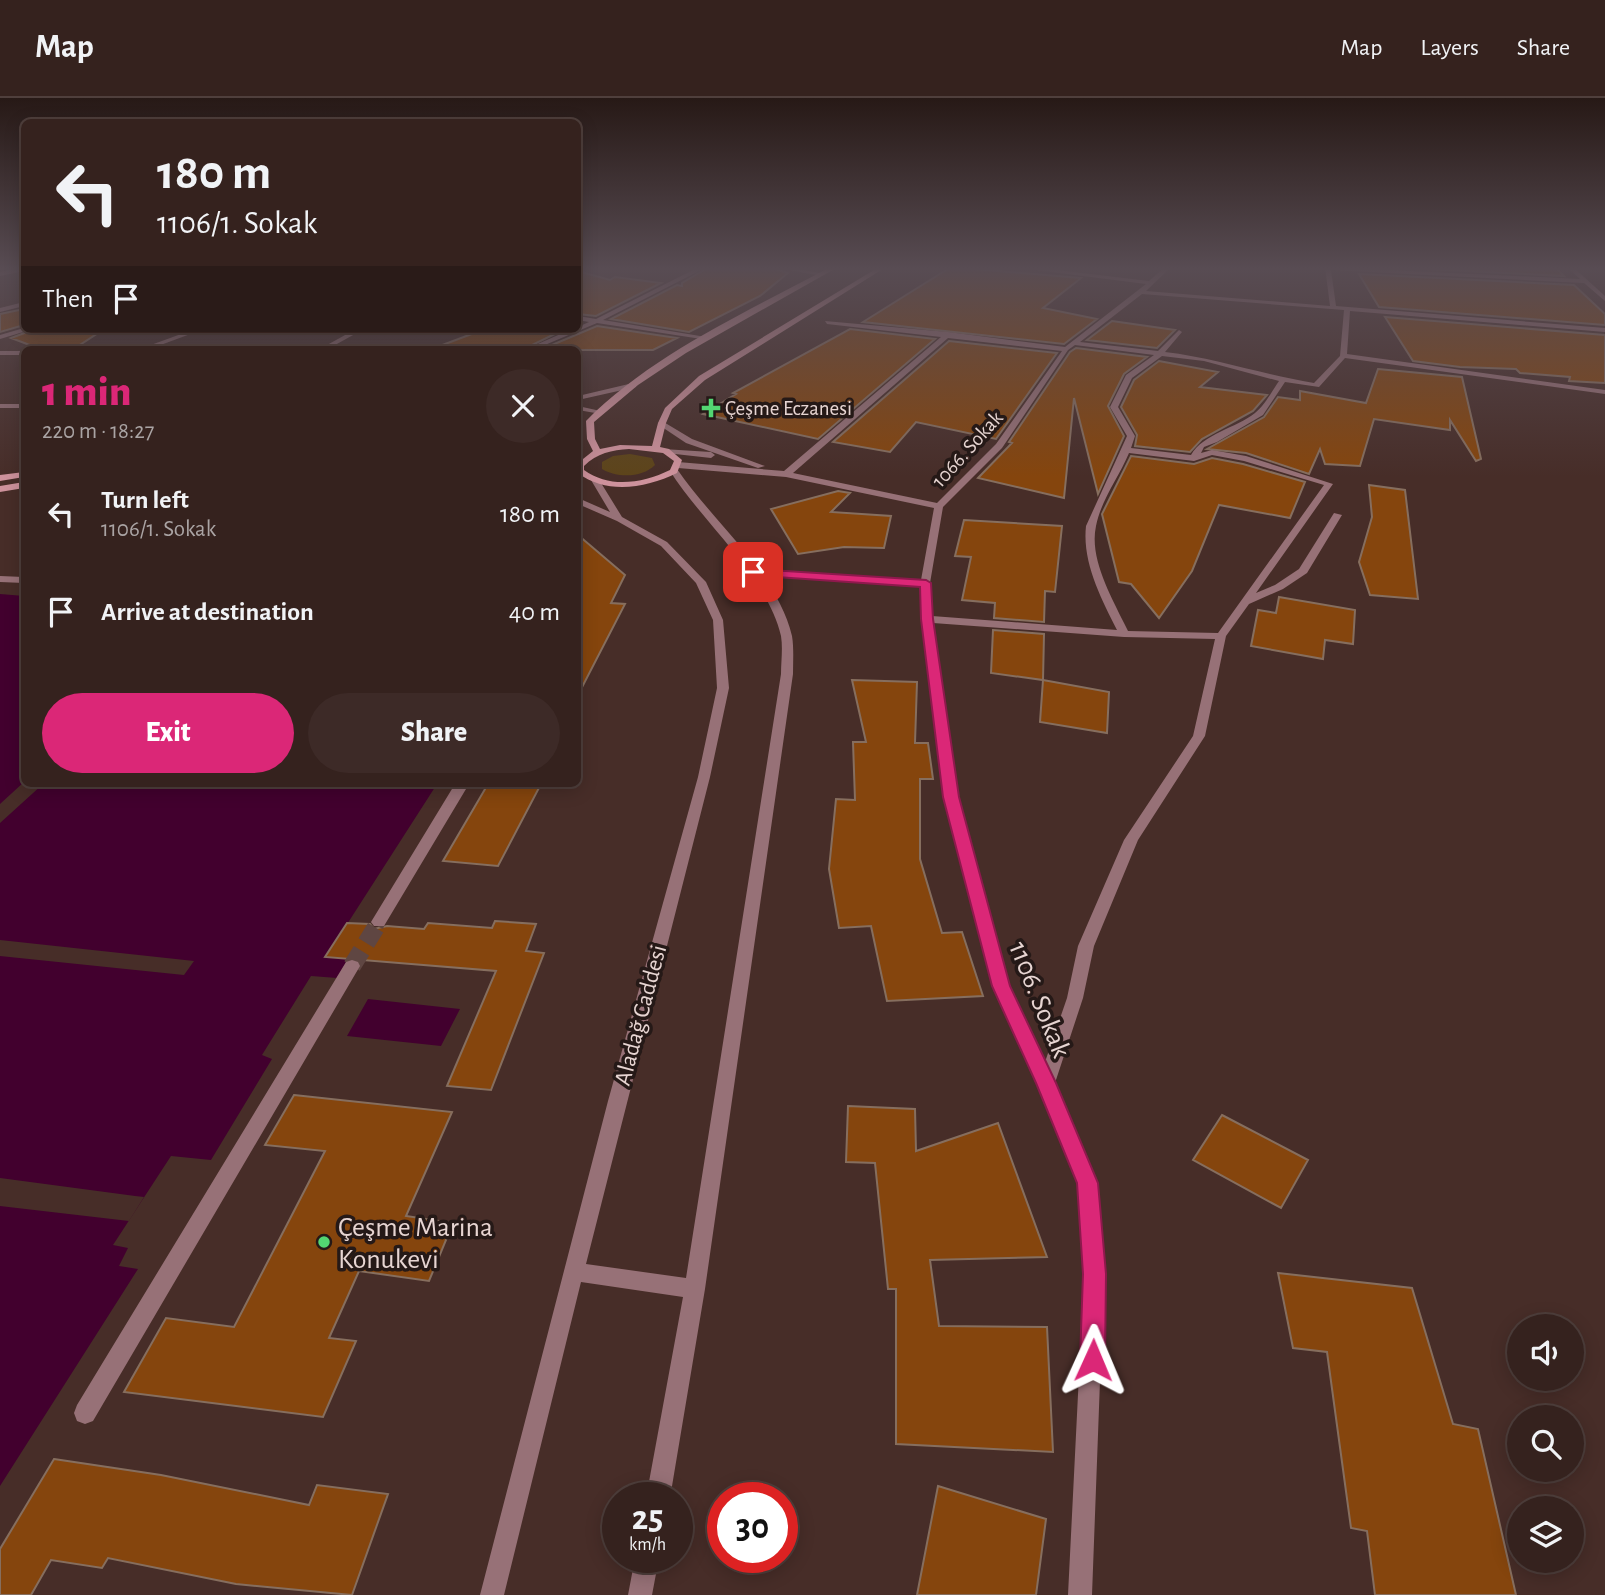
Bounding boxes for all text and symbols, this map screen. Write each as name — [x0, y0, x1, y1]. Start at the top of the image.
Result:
text: Map — [35, 31, 94, 64]
text: Map — [1340, 36, 1382, 60]
text: Layers — [1420, 36, 1479, 60]
text: Share — [1517, 36, 1570, 60]
icon: left — [42, 147, 133, 238]
text: 180 m — [157, 149, 271, 198]
text: 1106/1. Sokak — [157, 207, 317, 239]
icon: arrive — [107, 280, 145, 318]
text: Then — [42, 286, 93, 312]
button: close — [486, 369, 560, 443]
text: 1 min — [42, 371, 131, 413]
place label: Çeşme Eczanesi — [725, 398, 852, 419]
marker: Çeşme Eczanesi — [703, 400, 719, 416]
street label: 1066. Sokak — [928, 407, 1007, 492]
text: 220 m · 18:27 — [42, 420, 154, 443]
text: Turn left — [101, 487, 189, 513]
icon: left — [42, 495, 80, 533]
text: 180 m — [500, 501, 560, 527]
text: 1106/1. Sokak — [101, 518, 216, 541]
pin — [723, 542, 783, 602]
icon: arrive — [734, 553, 772, 591]
icon: arrive — [42, 593, 80, 631]
text: Arrive at destination — [101, 599, 314, 625]
text: 40 m — [509, 599, 560, 625]
button: Exit — [42, 693, 294, 773]
button: Share — [308, 693, 560, 773]
street label: 1106. Sokak — [1003, 938, 1075, 1062]
street label: Aladağ Caddesi — [611, 943, 671, 1088]
place label: Çeşme Marina Konukevi — [338, 1214, 493, 1274]
marker: Çeşme Marina Konukevi — [316, 1234, 332, 1250]
map controls — [1507, 1314, 1584, 1573]
button: sound — [1507, 1314, 1584, 1391]
position arrow — [1056, 1323, 1130, 1397]
button: search — [1507, 1405, 1584, 1482]
speed limit sign: 30 — [707, 1482, 798, 1573]
button: layers — [1507, 1496, 1584, 1573]
text: 25 — [632, 1501, 663, 1536]
text: km/h — [629, 1536, 666, 1554]

